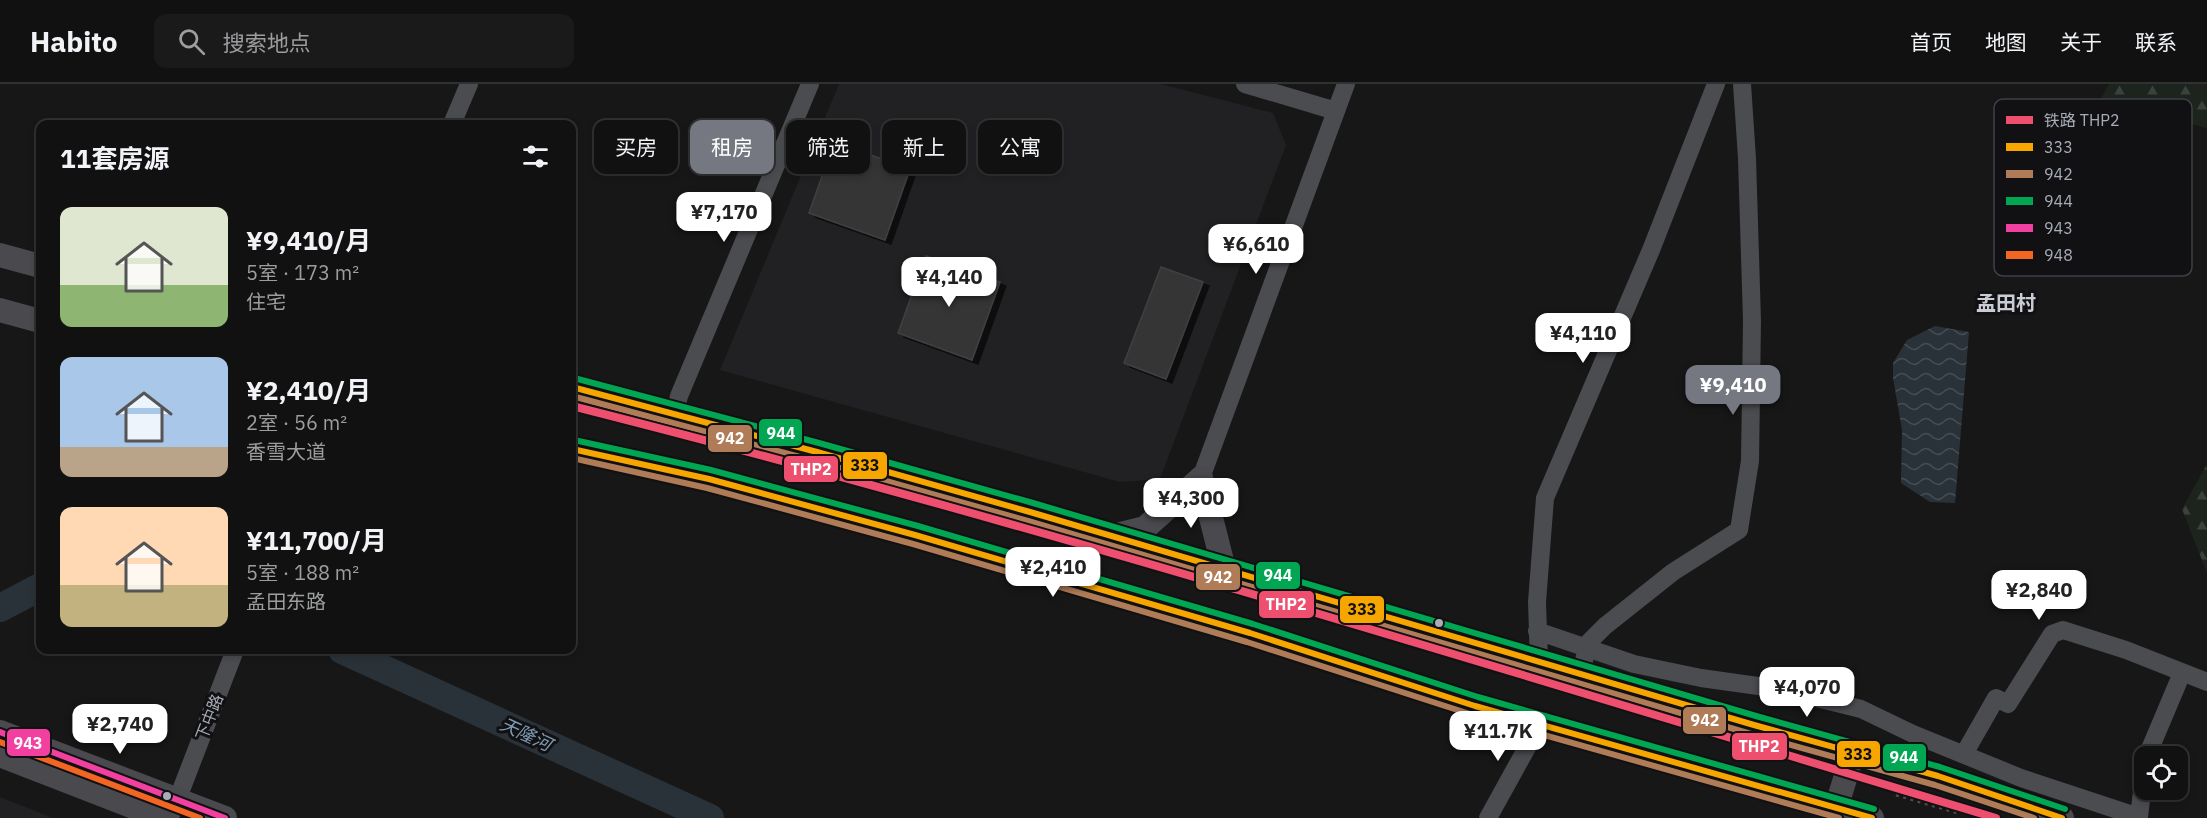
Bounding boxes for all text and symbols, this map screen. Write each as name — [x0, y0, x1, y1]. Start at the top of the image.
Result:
search box — [154, 14, 574, 68]
text: Habito — [30, 23, 118, 60]
icon: search — [175, 25, 208, 58]
text: 搜索地点 — [223, 28, 311, 57]
text: 首页 — [1910, 28, 1952, 56]
text: 地图 — [1985, 28, 2027, 56]
text: 关于 — [2060, 28, 2102, 56]
text: 联系 — [2135, 28, 2177, 56]
legend — [1994, 99, 2192, 276]
text: 铁路 THP2 — [2044, 110, 2120, 130]
chip: 买房 — [594, 120, 678, 174]
chip: 租房 — [690, 120, 774, 174]
chip: 筛选 — [786, 120, 870, 174]
chip: 新上 — [882, 120, 966, 174]
chip: 公寓 — [978, 120, 1062, 174]
text: 333 — [2044, 137, 2073, 157]
icon: filters — [519, 140, 552, 173]
text: 11套房源 — [60, 141, 169, 175]
text: 942 — [2044, 164, 2073, 184]
text: 944 — [2044, 191, 2073, 211]
pin: ¥7,170 — [675, 192, 773, 243]
text: ¥7,170 — [690, 198, 758, 225]
text: 943 — [2044, 218, 2073, 238]
text: ¥9,410/月 — [246, 223, 371, 257]
pin: ¥6,610 — [1207, 224, 1305, 275]
text: ¥6,610 — [1222, 230, 1290, 257]
icon: home — [108, 231, 180, 303]
text: 948 — [2044, 245, 2073, 265]
pin: ¥4,140 — [900, 257, 998, 308]
text: 5室 · 173 m² — [246, 259, 359, 286]
text: ¥4,140 — [915, 263, 983, 290]
text: 住宅 — [246, 288, 286, 315]
district label: 孟田村 — [1976, 289, 2036, 316]
pin: ¥4,110 — [1534, 313, 1632, 364]
text: ¥4,110 — [1549, 319, 1617, 346]
pin: ¥9,410 — [1684, 365, 1782, 416]
text: ¥9,410 — [1699, 371, 1767, 398]
text: ¥2,410/月 — [246, 373, 371, 407]
icon: home — [108, 381, 180, 453]
text: 2室 · 56 m² — [246, 409, 347, 436]
line badge: 944 — [758, 418, 803, 447]
text: 944 — [767, 423, 796, 443]
line badge: 942 — [707, 424, 753, 453]
text: 942 — [716, 428, 744, 448]
text: 香雪大道 — [246, 438, 326, 465]
line badge: 333 — [842, 451, 888, 480]
line badge: THP2 — [783, 455, 839, 483]
text: 333 — [851, 455, 879, 475]
text: THP2 — [790, 459, 832, 479]
pin: ¥4,300 — [1142, 478, 1240, 529]
text: ¥4,300 — [1157, 484, 1225, 511]
text: ¥11,700/月 — [246, 523, 387, 557]
icon: home — [108, 531, 180, 603]
pin: ¥2,410 — [1004, 547, 1102, 598]
text: ¥2,410 — [1019, 553, 1087, 580]
text: 5室 · 188 m² — [246, 559, 359, 586]
line badge: 944 — [1255, 561, 1301, 590]
line badge: 942 — [1195, 563, 1241, 591]
text: 944 — [1264, 565, 1293, 585]
text: 942 — [1204, 567, 1232, 587]
pin: ¥2,840 — [1990, 570, 2088, 621]
text: ¥2,840 — [2005, 576, 2073, 603]
text: 孟田东路 — [246, 588, 326, 615]
line badge: THP2 — [1258, 590, 1315, 619]
text: THP2 — [1265, 594, 1307, 614]
line badge: 333 — [1339, 595, 1385, 624]
text: 333 — [1348, 599, 1376, 619]
unlabelled marker — [1433, 617, 1445, 629]
pin: ¥4,070 — [1758, 667, 1856, 718]
text: ¥4,070 — [1773, 673, 1841, 700]
street label: 下中路 — [191, 691, 227, 743]
pin: ¥2,740 — [71, 704, 169, 755]
line badge: 942 — [1682, 706, 1727, 735]
text: ¥2,740 — [86, 710, 154, 737]
text: 942 — [1691, 710, 1719, 730]
pin: ¥11.7K — [1449, 711, 1547, 762]
water label: 天隆河 — [497, 712, 558, 757]
text: ¥11.7K — [1463, 717, 1533, 744]
line badge: 943 — [6, 728, 51, 757]
line badge: THP2 — [1731, 732, 1788, 761]
text: 943 — [14, 733, 42, 753]
text: THP2 — [1738, 736, 1780, 756]
line badge: 333 — [1836, 740, 1881, 768]
line badge: 944 — [1882, 743, 1927, 772]
text: 333 — [1844, 744, 1872, 764]
map controls — [2134, 746, 2188, 800]
button: locate — [2134, 746, 2188, 800]
text: 944 — [1890, 747, 1919, 767]
unlabelled marker — [161, 790, 173, 802]

